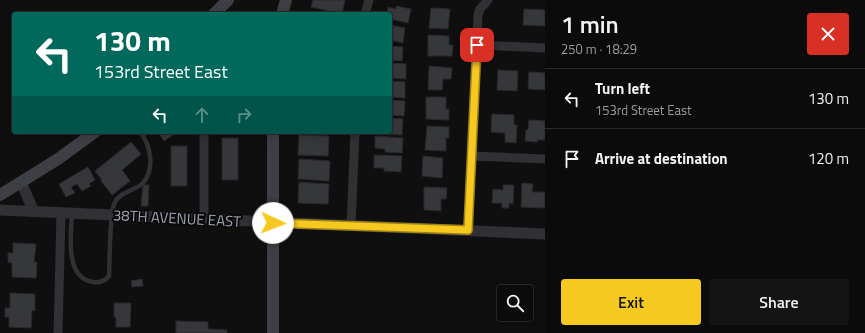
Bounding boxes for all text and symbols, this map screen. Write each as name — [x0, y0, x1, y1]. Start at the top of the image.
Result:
text: 1 min — [561, 6, 619, 42]
button: close — [807, 13, 849, 55]
text: 130 m — [94, 19, 171, 62]
icon: left — [28, 28, 80, 80]
pin — [460, 28, 494, 62]
icon: arrive — [466, 34, 488, 56]
text: 250 m · 18:29 — [561, 39, 637, 59]
text: 153rd Street East — [94, 58, 228, 85]
text: Turn left — [595, 77, 650, 100]
text: 130 m — [808, 87, 849, 110]
icon: left — [561, 88, 583, 110]
text: 153rd Street East — [595, 100, 692, 120]
icon: left — [149, 104, 171, 126]
icon: ahead — [191, 104, 213, 126]
icon: right — [233, 104, 255, 126]
text: Arrive at destination — [595, 147, 728, 170]
text: 120 m — [808, 147, 849, 170]
icon: arrive — [561, 148, 583, 170]
position arrow — [252, 202, 294, 244]
street label: 38TH AVENUE EAST — [112, 203, 242, 233]
button: Exit — [561, 279, 701, 325]
button: Share — [709, 279, 849, 325]
map controls — [497, 285, 533, 321]
button: search — [497, 285, 533, 321]

